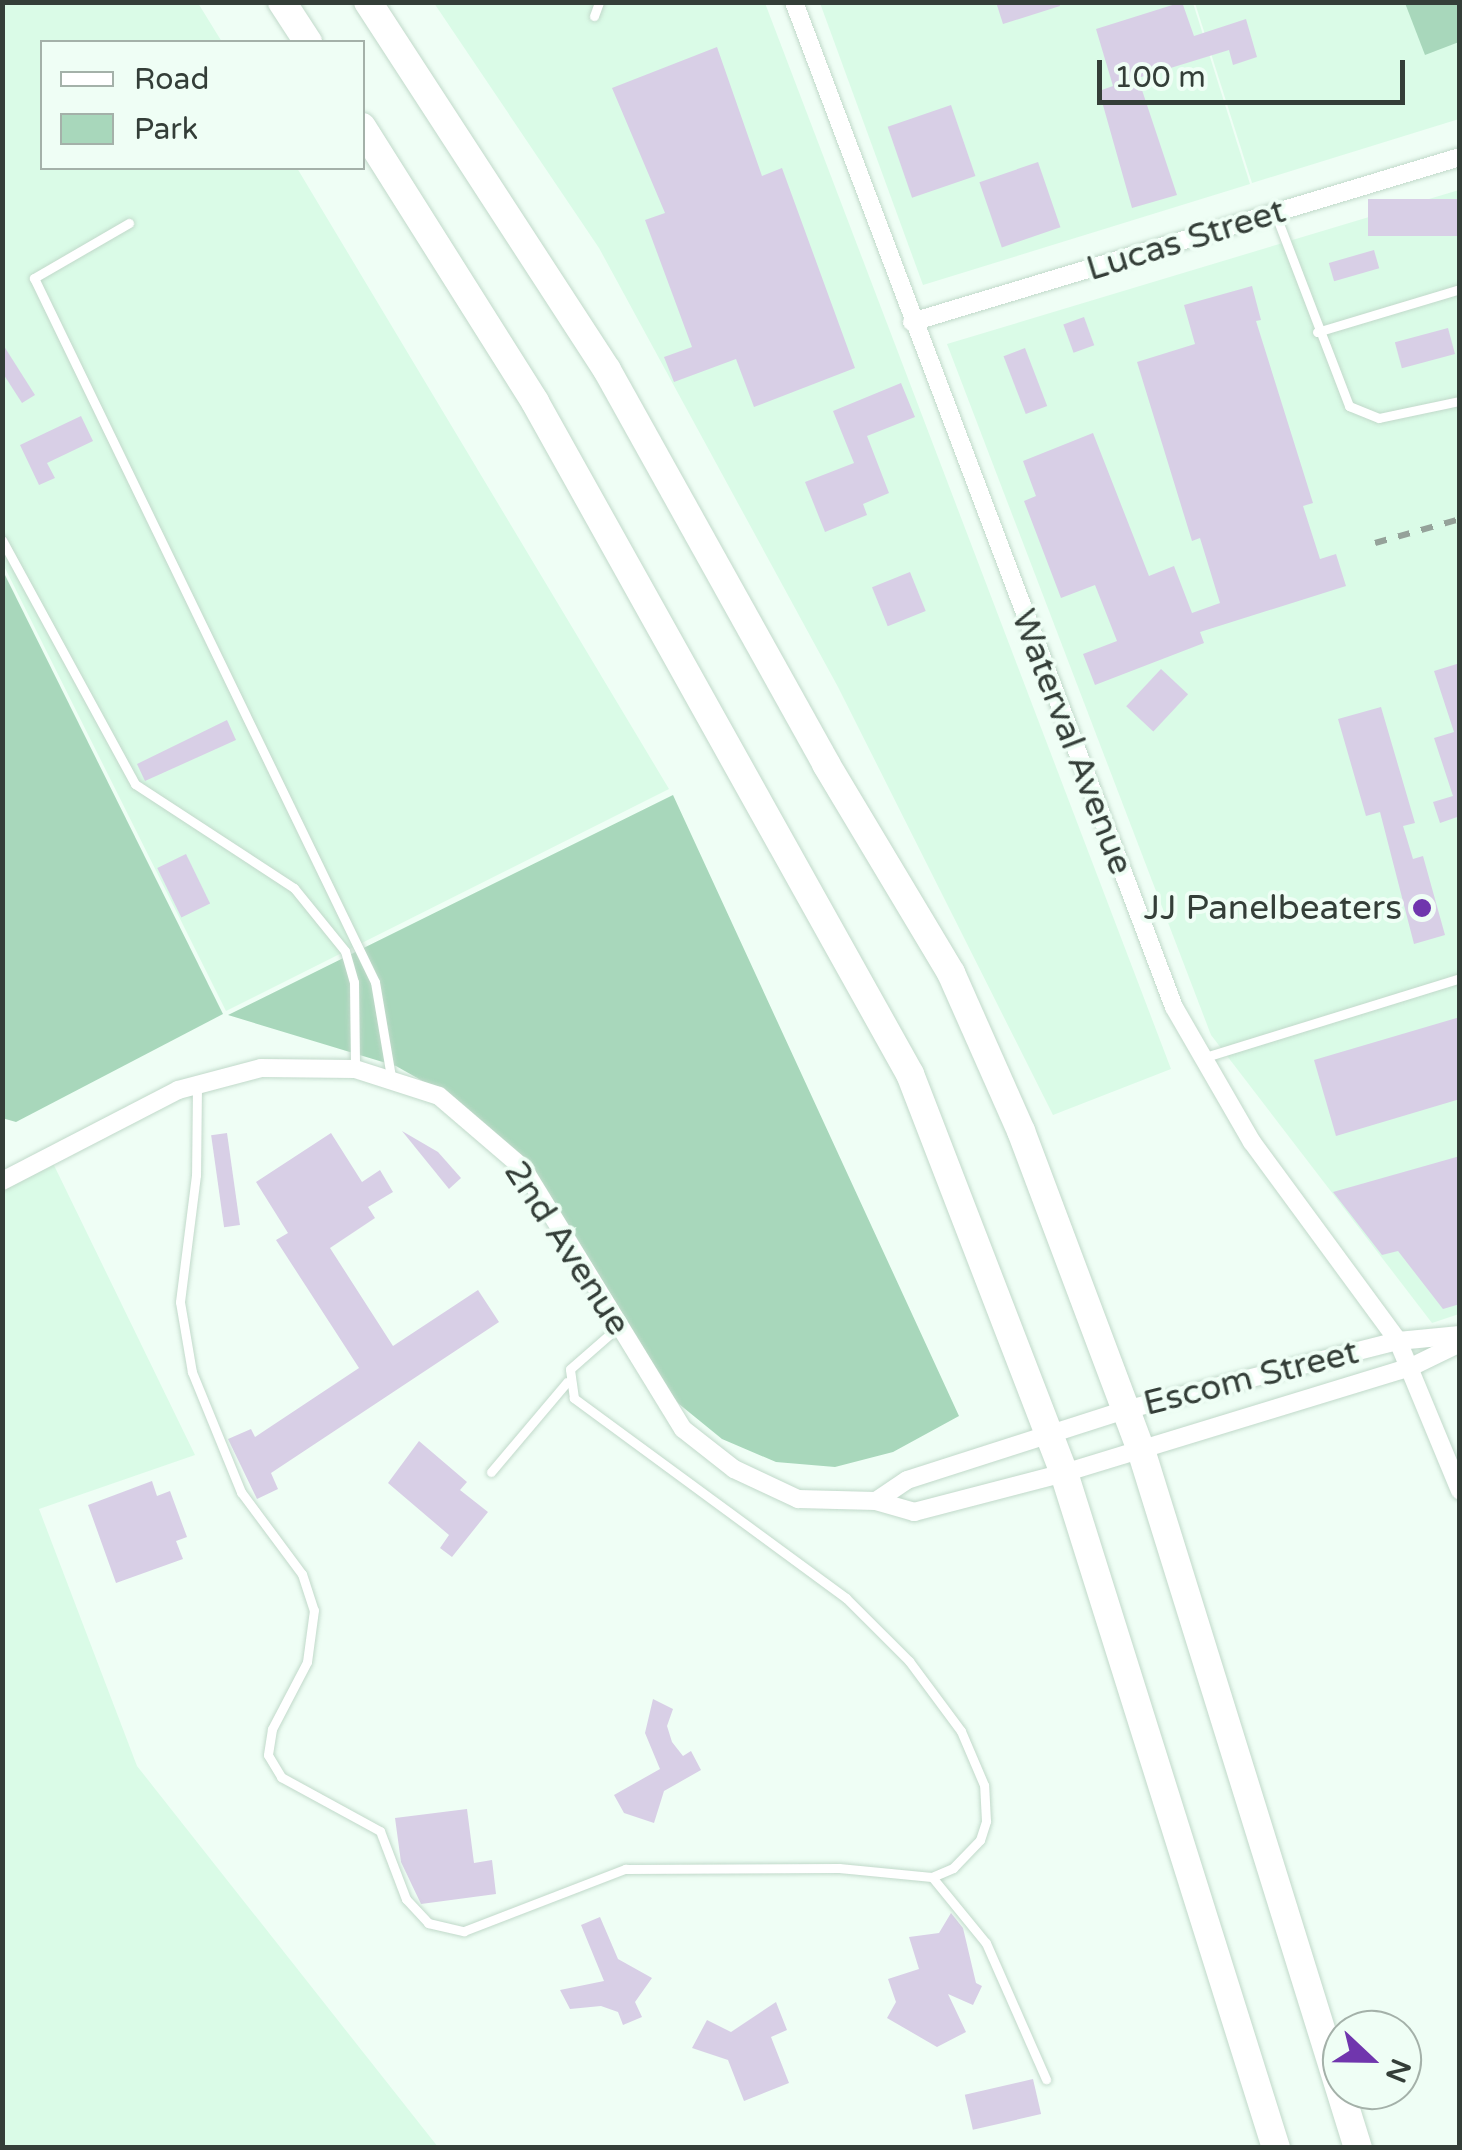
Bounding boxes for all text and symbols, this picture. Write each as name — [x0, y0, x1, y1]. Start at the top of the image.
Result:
legend — [40, 40, 365, 170]
scale bar — [1102, 40, 1410, 102]
text: 100 m — [1114, 59, 1206, 96]
text: Road — [134, 61, 209, 98]
text: Park — [134, 111, 198, 148]
street label: Lucas Street — [1081, 190, 1291, 290]
street label: Waterval Avenue — [1002, 603, 1142, 881]
place label: JJ Panelbeaters — [1144, 887, 1402, 929]
marker: JJ Panelbeaters — [1411, 897, 1433, 919]
street label: 2nd Avenue — [495, 1153, 639, 1343]
street label: Escom Street — [1139, 1331, 1363, 1425]
north arrow — [1322, 2010, 1422, 2110]
text: N — [1378, 2054, 1418, 2087]

